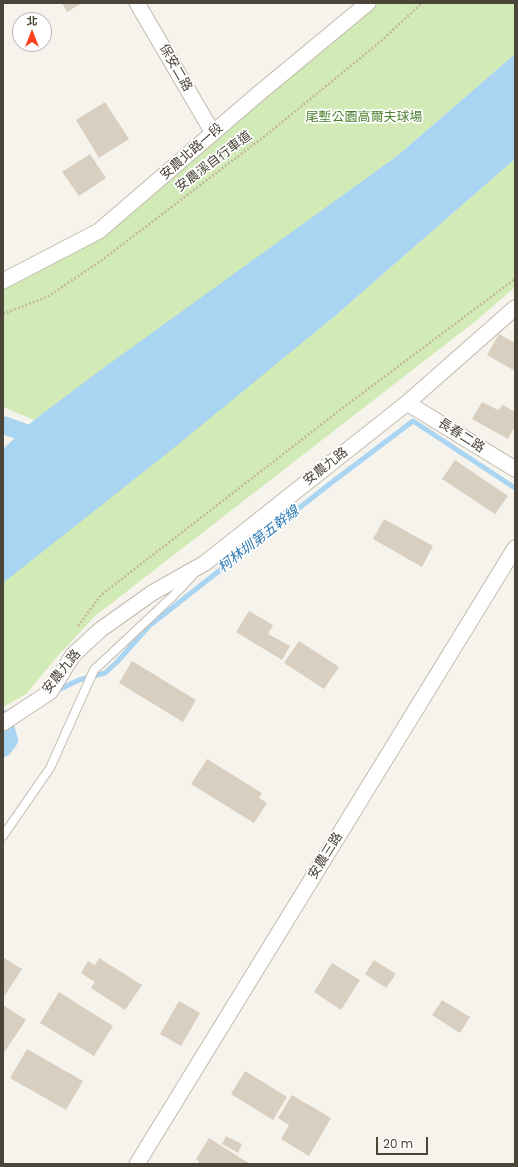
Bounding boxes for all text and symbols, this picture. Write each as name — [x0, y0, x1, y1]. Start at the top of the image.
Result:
north arrow — [12, 12, 52, 52]
text: 北 — [27, 13, 38, 29]
street label: 保安二路 — [155, 42, 195, 94]
park label: 尾塹公園高爾夫球場 — [306, 110, 422, 126]
street label: 安農北路一段 — [157, 121, 227, 183]
street label: 安農溪自行車道 — [173, 128, 255, 196]
street label: 長春二路 — [435, 416, 487, 456]
street label: 安農九路 — [301, 445, 351, 489]
water label: 柯林圳第五幹線 — [215, 503, 303, 577]
street label: 安農九路 — [40, 647, 84, 697]
street label: 安農三路 — [306, 830, 346, 882]
scale bar — [378, 1129, 430, 1155]
text: 20 m — [383, 1135, 413, 1152]

